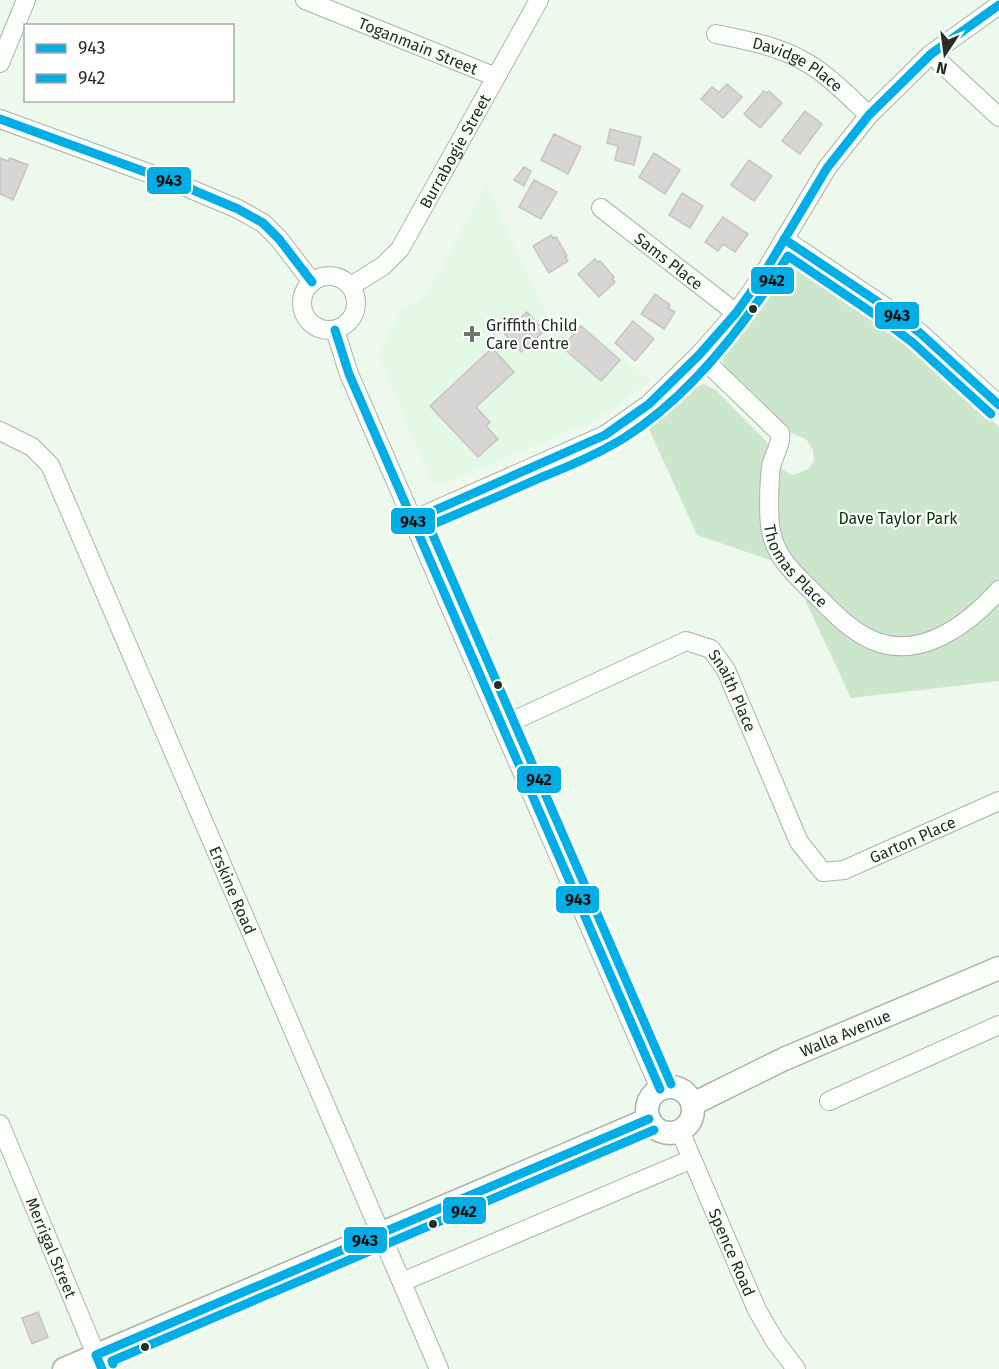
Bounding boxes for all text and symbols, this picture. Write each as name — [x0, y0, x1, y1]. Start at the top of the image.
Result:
street label: Toganmain Street — [356, 13, 481, 78]
legend — [24, 24, 234, 102]
north arrow — [915, 24, 975, 84]
street label: Davidge Place — [751, 33, 847, 95]
text: 943 — [78, 37, 106, 59]
text: N — [934, 58, 949, 79]
text: 942 — [78, 67, 105, 89]
street label: Burrabogie Street — [415, 90, 494, 211]
line badge: 943 — [146, 166, 192, 195]
text: 943 — [156, 171, 182, 190]
street label: Sams Place — [631, 228, 707, 293]
line badge: 942 — [750, 266, 795, 295]
text: 942 — [759, 271, 785, 290]
line badge: 943 — [874, 301, 920, 330]
unlabelled marker — [747, 303, 759, 315]
text: 943 — [884, 306, 910, 325]
place label: Griffith Child Care Centre — [486, 316, 578, 353]
marker: Griffith Child Care Centre — [463, 325, 481, 343]
line badge: 943 — [390, 507, 436, 535]
park label: Dave Taylor Park — [838, 509, 958, 528]
text: 943 — [400, 512, 426, 531]
street label: Thomas Place — [761, 523, 832, 611]
street label: Snaith Place — [705, 645, 760, 734]
unlabelled marker — [492, 679, 504, 691]
line badge: 942 — [516, 765, 562, 794]
text: 942 — [526, 770, 552, 789]
street label: Garton Place — [866, 812, 958, 867]
street label: Erskine Road — [206, 843, 260, 937]
line badge: 943 — [555, 885, 600, 914]
text: 943 — [565, 890, 591, 909]
street label: Walla Avenue — [797, 1005, 893, 1061]
street label: Merrigal Street — [22, 1195, 81, 1301]
line badge: 942 — [442, 1196, 487, 1225]
text: 942 — [451, 1202, 477, 1221]
street label: Spence Road — [705, 1206, 759, 1299]
unlabelled marker — [427, 1218, 439, 1230]
line badge: 943 — [343, 1226, 388, 1254]
text: 943 — [352, 1231, 378, 1250]
unlabelled marker — [139, 1341, 151, 1353]

